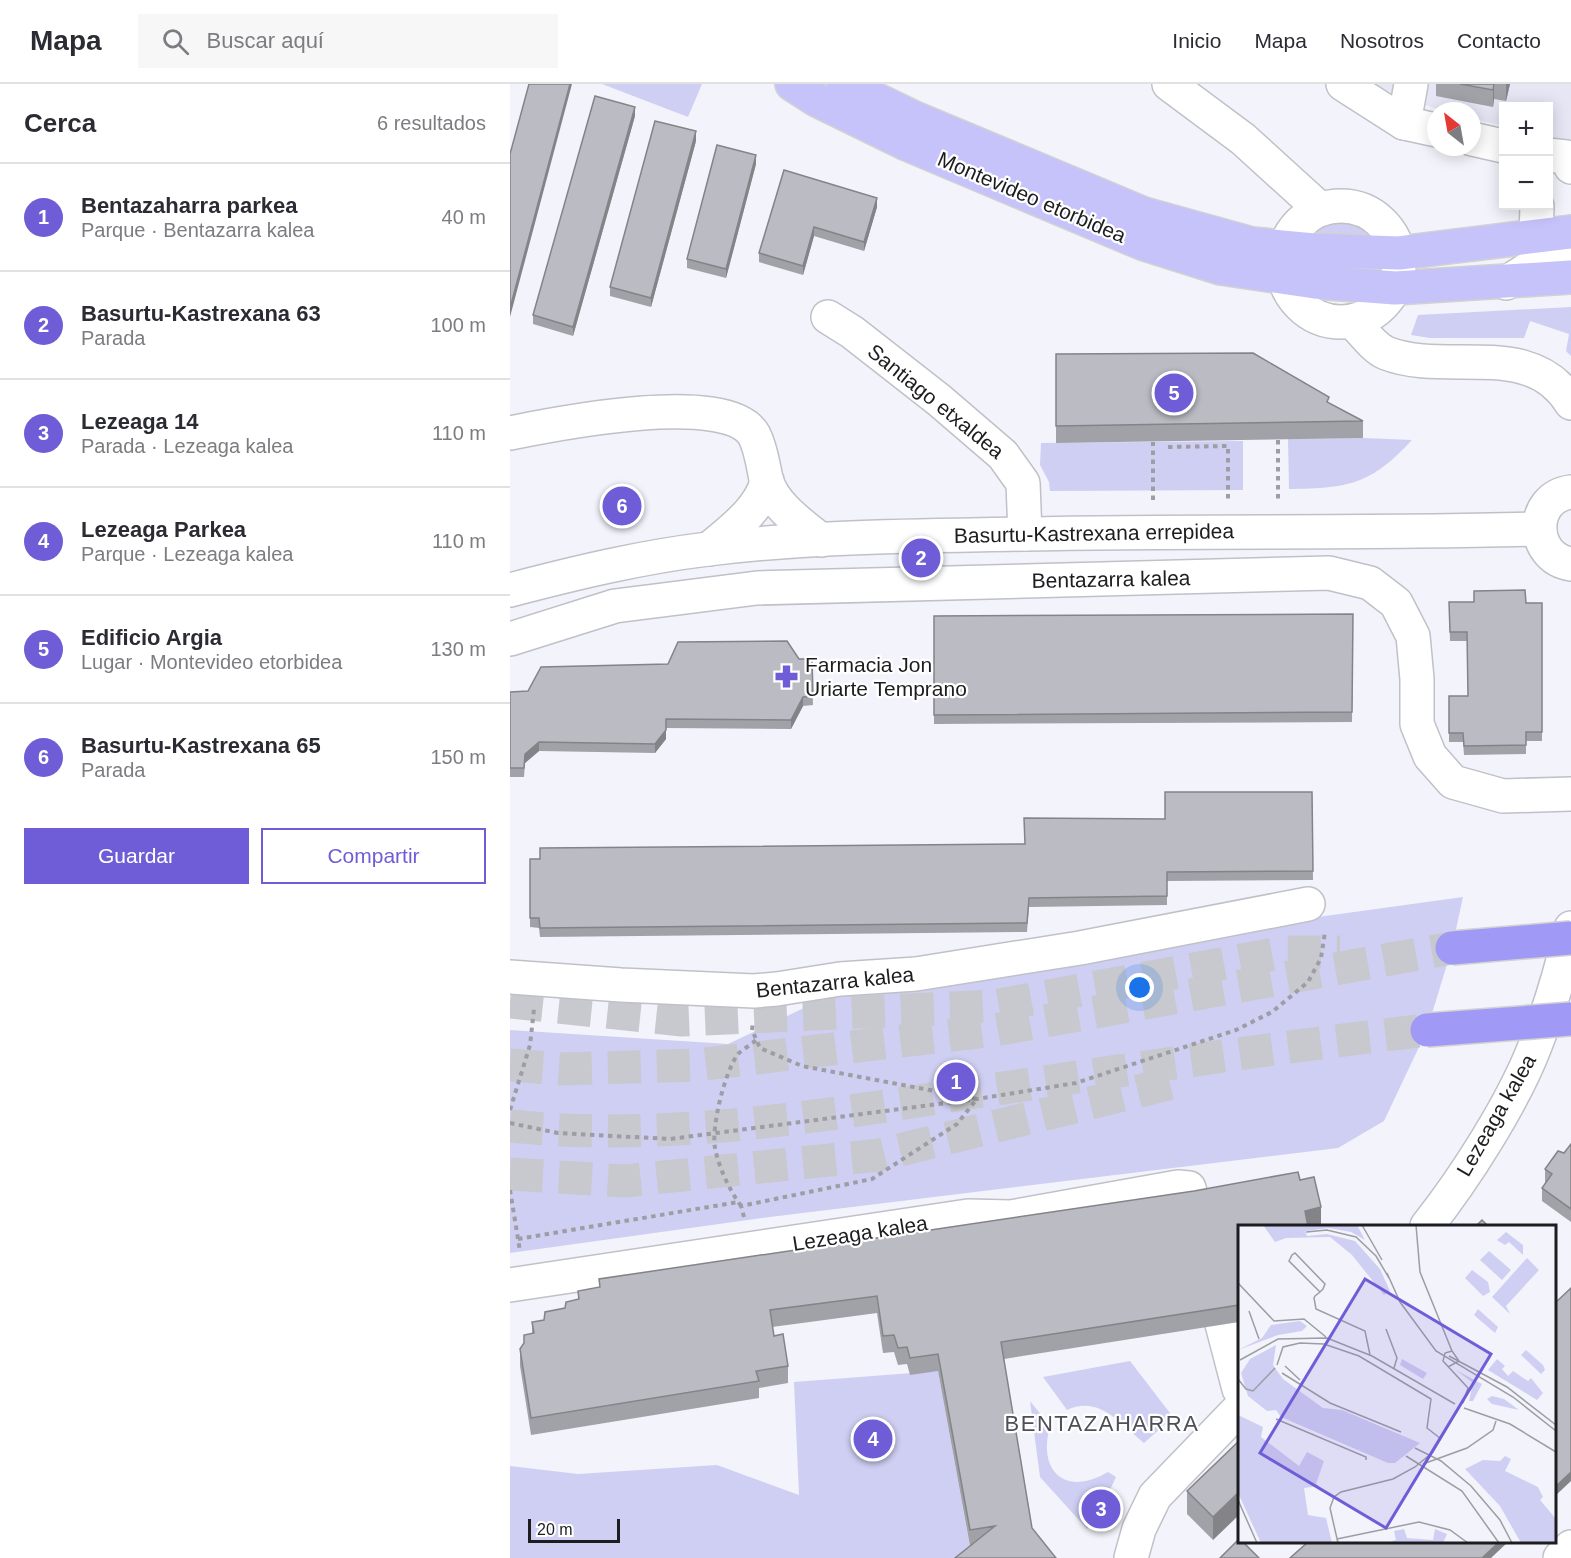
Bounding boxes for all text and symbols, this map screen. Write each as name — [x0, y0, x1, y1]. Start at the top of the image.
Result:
search box — [138, 14, 558, 68]
text: Mapa — [30, 25, 102, 56]
icon: search — [159, 25, 192, 58]
text: Buscar aquí — [207, 28, 324, 53]
text: Inicio — [1172, 29, 1221, 52]
text: Mapa — [1254, 29, 1307, 52]
text: Nosotros — [1340, 29, 1424, 52]
text: Contacto — [1457, 29, 1541, 52]
north arrow — [1427, 102, 1481, 156]
map controls — [1499, 102, 1553, 210]
button: + — [1499, 102, 1553, 156]
text: Cerca — [24, 108, 96, 138]
text: 6 resultados — [377, 112, 486, 134]
street label: Montevideo etorbidea — [935, 147, 1130, 247]
button: − — [1499, 156, 1553, 210]
text: Bentazaharra parkea — [81, 193, 297, 218]
text: 1 — [38, 206, 49, 228]
text: 40 m — [442, 206, 486, 228]
text: Parque · Bentazarra kalea — [81, 219, 314, 241]
text: Basurtu-Kastrexana 63 — [81, 301, 321, 326]
text: 2 — [38, 314, 49, 336]
text: 100 m — [430, 314, 486, 336]
text: Parada — [81, 327, 146, 349]
street label: Santiago etxaldea — [863, 339, 1009, 463]
pin: 5 — [1154, 370, 1194, 416]
text: Lezeaga 14 — [81, 409, 198, 434]
text: 3 — [38, 422, 49, 444]
text: 110 m — [432, 422, 486, 444]
text: Parada · Lezeaga kalea — [81, 435, 293, 457]
pin: 6 — [602, 484, 642, 528]
text: Lezeaga Parkea — [81, 517, 246, 542]
street label: Basurtu-Kastrexana errepidea — [954, 519, 1235, 547]
text: 4 — [38, 530, 49, 552]
text: 110 m — [432, 530, 486, 552]
pin: 2 — [902, 536, 940, 580]
text: Parque · Lezeaga kalea — [81, 543, 293, 565]
street label: Bentazarra kalea — [1031, 566, 1191, 592]
text: Edificio Argia — [81, 625, 222, 650]
text: 5 — [38, 638, 49, 660]
text: 130 m — [430, 638, 486, 660]
text: Lugar · Montevideo etorbidea — [81, 651, 342, 673]
place label: Farmacia Jon Uriarte Temprano — [805, 653, 967, 700]
pharmacy icon: Farmacia Jon Uriarte Temprano — [774, 663, 800, 689]
text: Basurtu-Kastrexana 65 — [81, 733, 321, 758]
text: 6 — [38, 746, 49, 768]
text: 150 m — [430, 746, 486, 768]
text: Parada — [81, 759, 146, 781]
button: Guardar — [24, 828, 249, 884]
button: Compartir — [261, 828, 486, 884]
street label: Bentazarra kalea — [755, 962, 915, 1002]
your location — [1125, 973, 1154, 1002]
street label: Lezeaga kalea — [1452, 1050, 1540, 1180]
pin: 1 — [936, 1060, 976, 1104]
street label: Lezeaga kalea — [791, 1211, 930, 1255]
inset map — [1238, 1225, 1556, 1543]
district label: BENTAZAHARRA — [1005, 1411, 1199, 1436]
pin: 4 — [854, 1416, 892, 1462]
pin: 3 — [1082, 1486, 1120, 1532]
scale bar — [528, 1516, 620, 1544]
text: 20 m — [537, 1521, 573, 1538]

